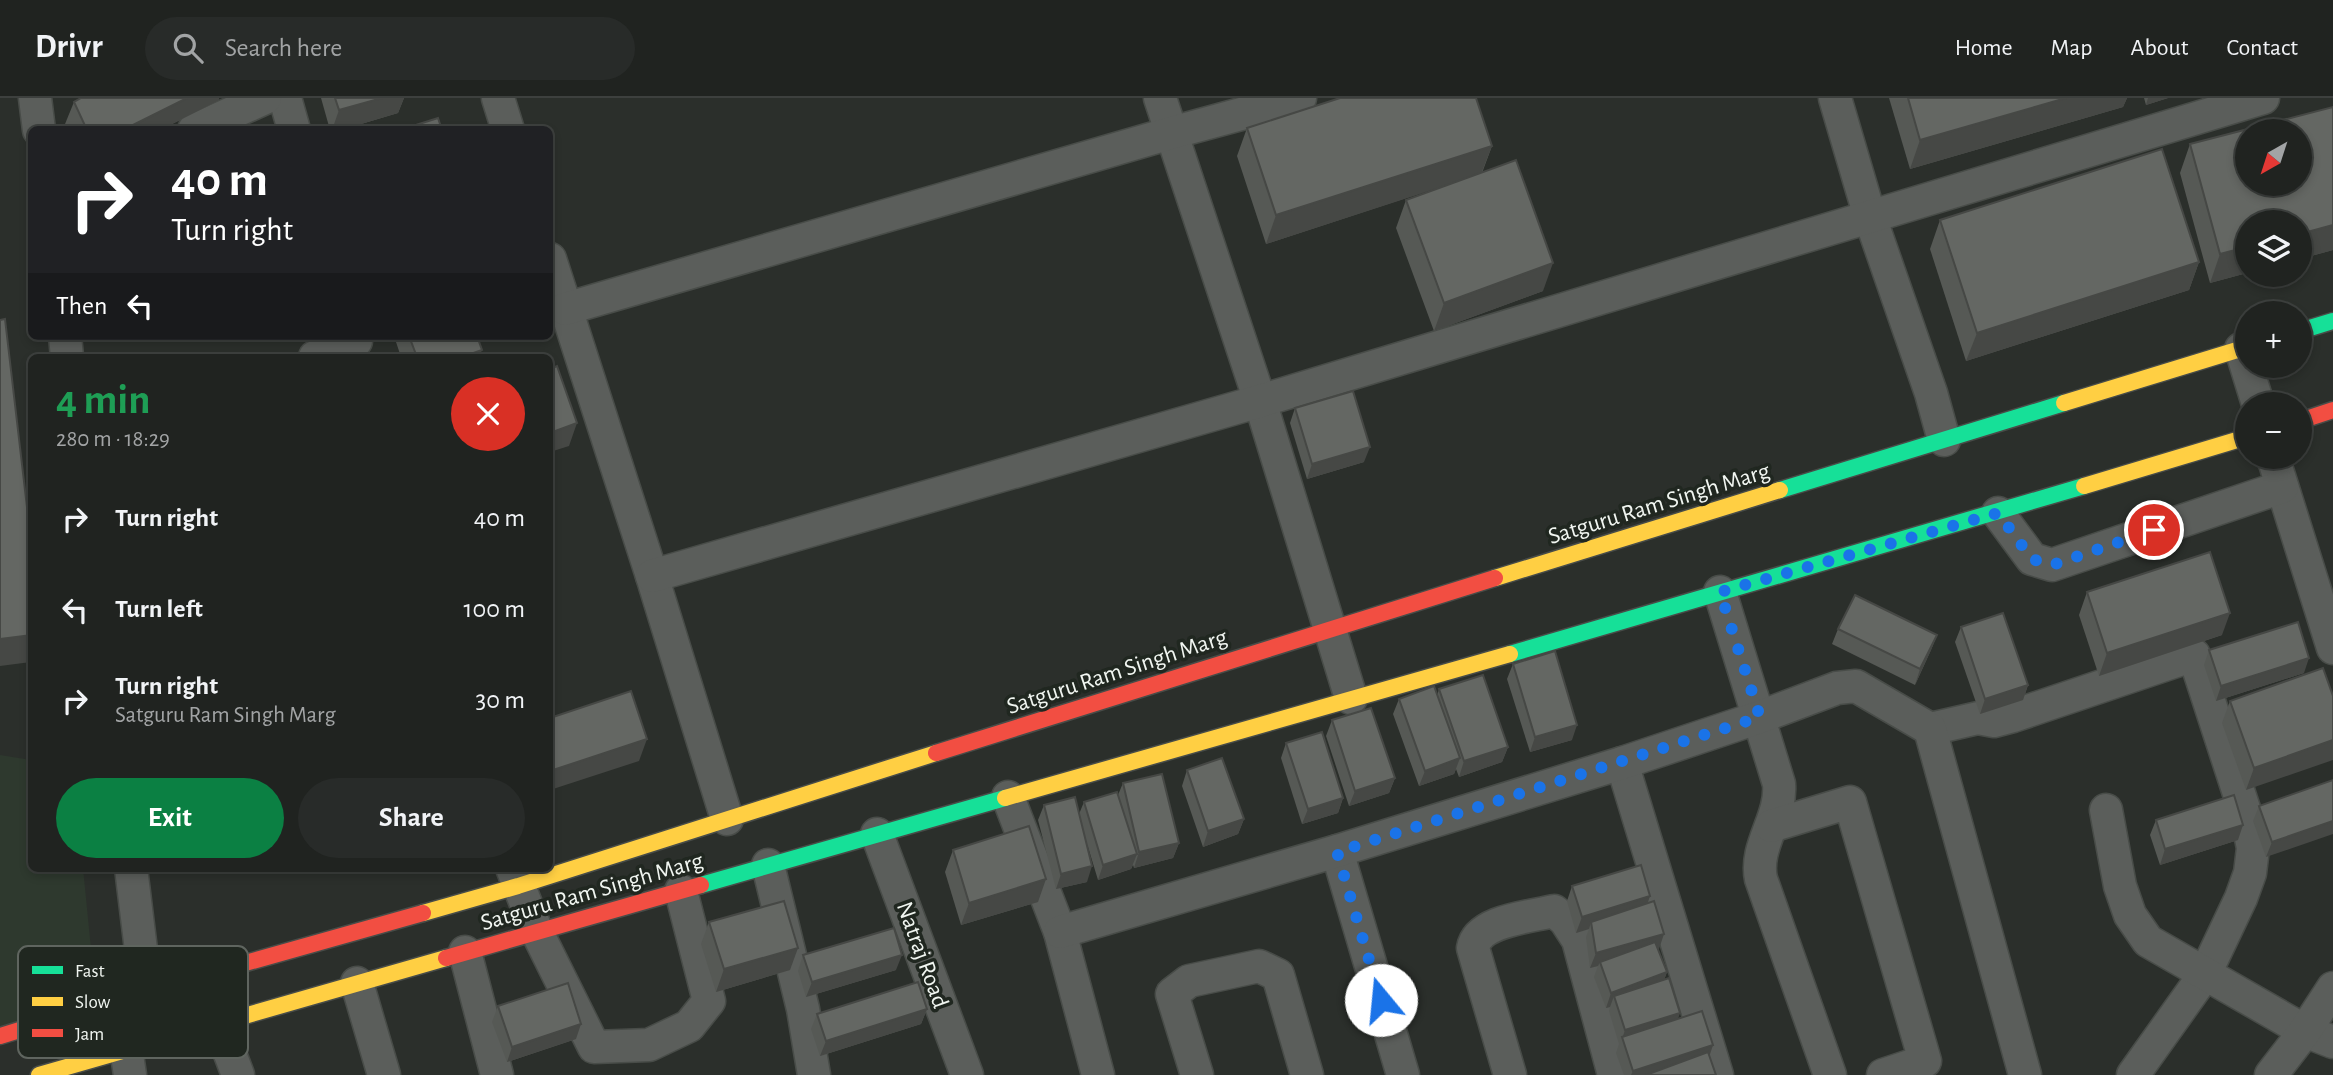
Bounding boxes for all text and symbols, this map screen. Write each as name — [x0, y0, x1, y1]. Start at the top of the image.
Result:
search box — [145, 17, 635, 80]
icon: search — [169, 29, 207, 67]
text: Drivr — [35, 31, 103, 64]
text: Search here — [225, 35, 342, 61]
text: Home — [1955, 36, 2013, 60]
text: Map — [2051, 36, 2093, 60]
text: About — [2131, 36, 2188, 60]
text: Contact — [2226, 36, 2298, 60]
north arrow — [2235, 119, 2312, 196]
map controls — [2235, 119, 2312, 469]
icon: right — [56, 154, 147, 245]
text: 40 m — [171, 156, 268, 205]
button: layers — [2235, 210, 2312, 287]
text: Turn right — [171, 214, 293, 246]
icon: left — [121, 287, 159, 325]
text: Then — [56, 293, 107, 319]
button: + — [2235, 301, 2312, 378]
button: close — [451, 377, 525, 451]
text: 4 min — [56, 379, 151, 421]
button: − — [2235, 392, 2312, 469]
text: 280 m · 18:29 — [56, 428, 170, 451]
street label: Satguru Ram Singh Marg — [1545, 459, 1773, 549]
icon: right — [56, 500, 94, 538]
pin — [2124, 500, 2184, 560]
text: Turn right — [115, 505, 218, 531]
text: 40 m — [474, 505, 525, 531]
icon: arrive — [2135, 511, 2173, 549]
icon: left — [56, 591, 94, 629]
text: Turn left — [115, 596, 203, 622]
text: 100 m — [464, 596, 525, 622]
street label: Satguru Ram Singh Marg — [1004, 625, 1230, 719]
text: Turn right — [115, 673, 218, 699]
icon: right — [56, 682, 94, 720]
text: 30 m — [475, 687, 525, 713]
text: Satguru Ram Singh Marg — [115, 704, 336, 727]
button: Exit — [56, 778, 284, 858]
button: Share — [298, 778, 525, 858]
street label: Satguru Ram Singh Marg — [478, 849, 706, 935]
street label: Natraj Road — [892, 899, 952, 1011]
legend — [18, 946, 248, 1058]
text: Fast — [75, 962, 105, 981]
position arrow — [1344, 963, 1418, 1037]
text: Slow — [75, 993, 111, 1012]
text: Jam — [75, 1025, 104, 1044]

